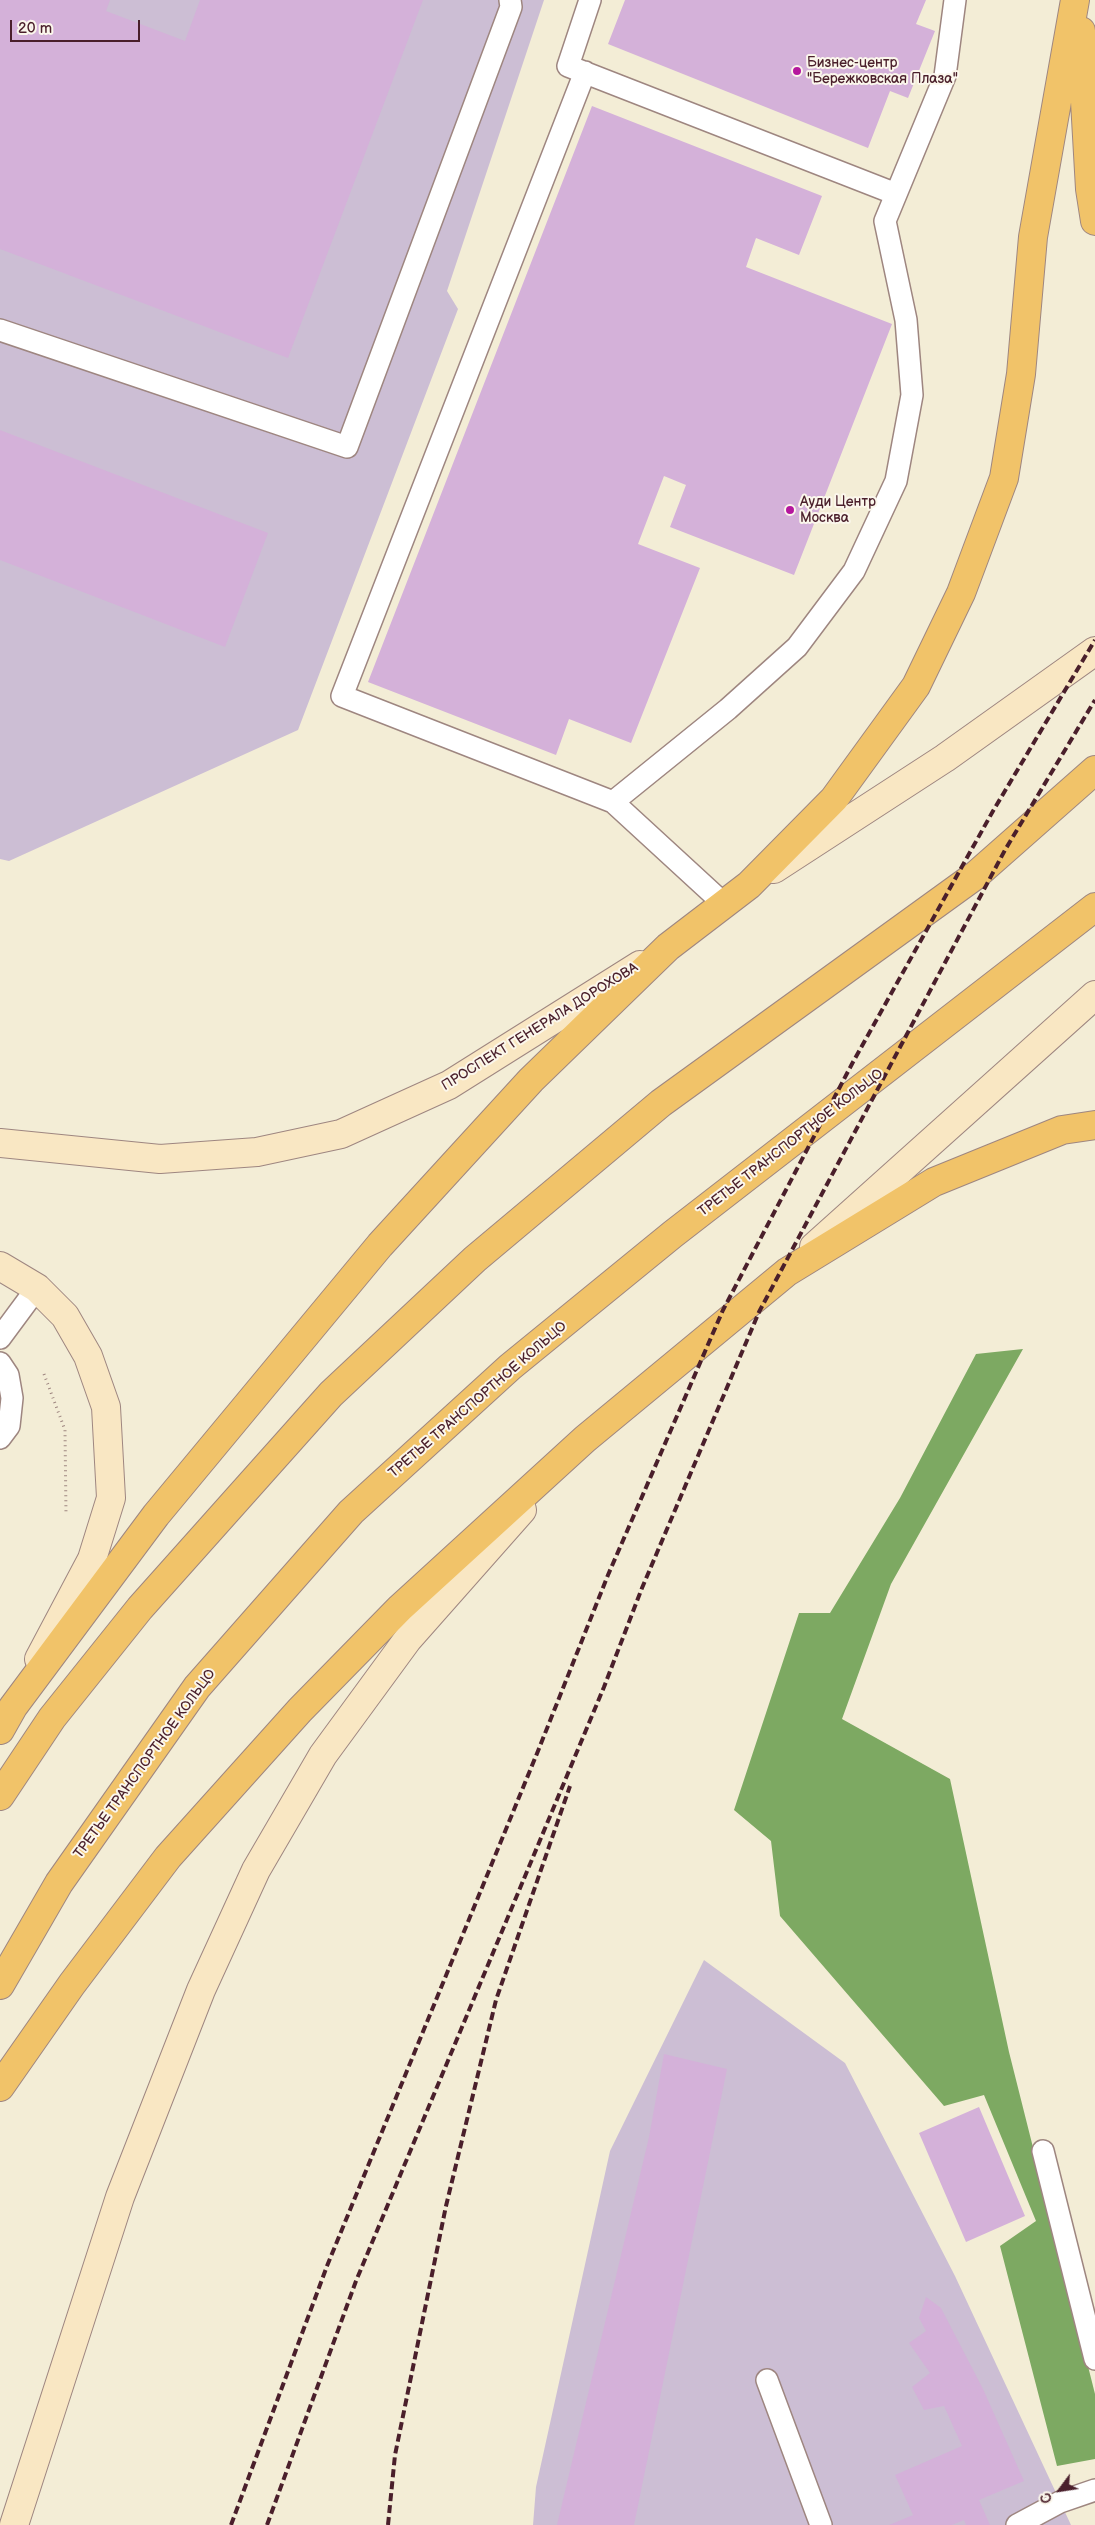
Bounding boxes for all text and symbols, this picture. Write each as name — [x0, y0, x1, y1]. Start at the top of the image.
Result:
scale bar — [12, 10, 142, 42]
text: 20 m — [18, 19, 52, 38]
place label: Бизнес-центр "Бережковская Плаза" — [807, 55, 958, 88]
marker: Бизнес-центр "Бережковская Плаза" — [791, 65, 803, 77]
place label: Ауди Центр Москва — [800, 494, 876, 526]
marker: Ауди Центр Москва — [784, 504, 796, 516]
street label: ПРОСПЕКТ ГЕНЕРАЛА ДОРОХОВА — [439, 959, 641, 1095]
street label: ТРЕТЬЕ ТРАНСПОРТНОЕ КОЛЬЦО — [695, 1066, 887, 1220]
street label: ТРЕТЬЕ ТРАНСПОРТНОЕ КОЛЬЦО — [386, 1318, 570, 1482]
street label: ТРЕТЬЕ ТРАНСПОРТНОЕ КОЛЬЦО — [71, 1666, 219, 1862]
north arrow — [1035, 2465, 1085, 2515]
text: С — [1037, 2489, 1057, 2507]

